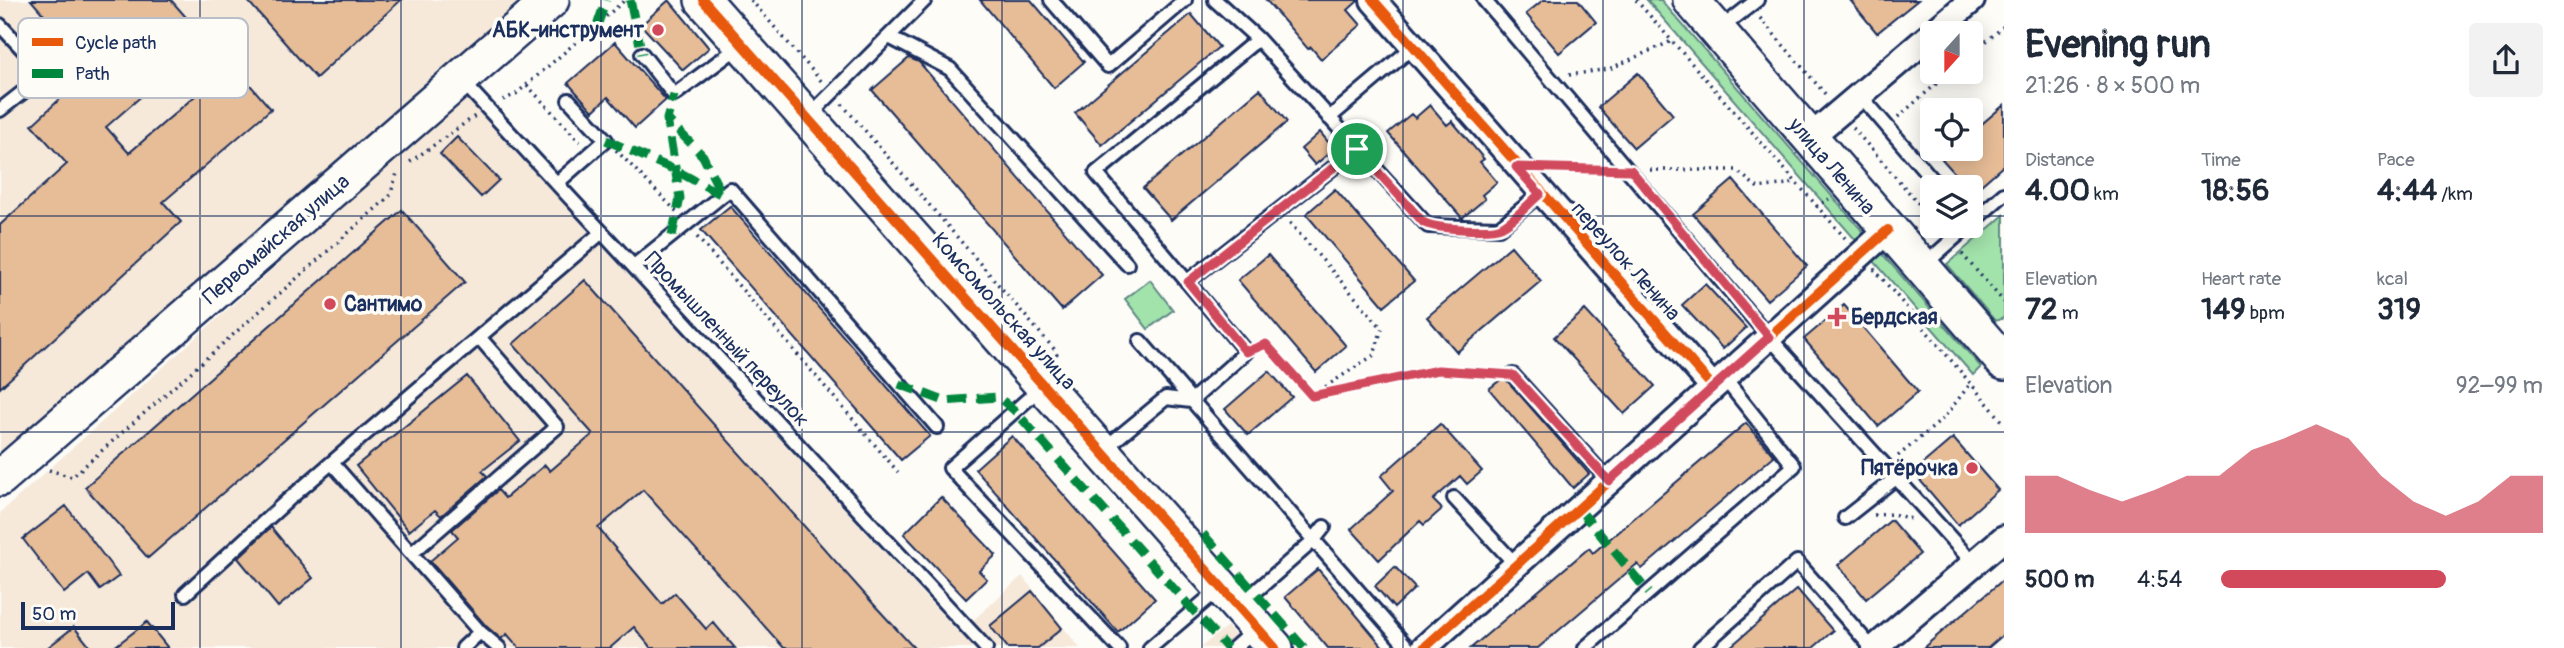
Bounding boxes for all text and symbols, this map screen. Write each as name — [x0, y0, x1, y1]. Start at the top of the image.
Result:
place label: АБК-инструмент — [492, 17, 644, 44]
legend — [18, 18, 248, 98]
north arrow — [1920, 21, 1983, 84]
map controls — [1920, 21, 1983, 238]
text: Evening run — [2025, 21, 2211, 69]
marker: АБК-инструмент — [650, 22, 666, 38]
button: share — [2469, 23, 2543, 97]
text: Cycle path — [75, 31, 156, 55]
text: Path — [75, 62, 110, 86]
text: 21:26 · 8 × 500 m — [2025, 71, 2200, 100]
button: locate — [1920, 98, 1983, 161]
street label: улица Ленина — [1781, 111, 1881, 220]
pin — [1327, 119, 1387, 179]
icon: arrive — [1338, 130, 1376, 168]
text: Distance — [2025, 148, 2094, 172]
text: Time — [2201, 148, 2241, 172]
text: Pace — [2377, 148, 2415, 172]
street label: Первомайская улица — [197, 168, 355, 311]
text: 4.00 — [2025, 172, 2090, 209]
text: 18:56 — [2201, 172, 2270, 209]
text: 4:44 — [2377, 172, 2437, 209]
button: layers — [1920, 175, 1983, 238]
text: km — [2090, 182, 2119, 206]
text: /km — [2437, 182, 2473, 206]
street label: переулок Ленина — [1565, 196, 1686, 326]
street label: Комсомольская улица — [926, 227, 1082, 396]
street label: Промышленный переулок — [638, 246, 815, 433]
text: Elevation — [2025, 267, 2097, 291]
text: Heart rate — [2201, 267, 2281, 291]
text: kcal — [2377, 267, 2408, 291]
place label: Сантимо — [344, 291, 423, 318]
text: 72 — [2025, 291, 2058, 328]
text: 149 — [2201, 291, 2246, 328]
text: 319 — [2377, 291, 2421, 328]
marker: Сантимо — [322, 296, 338, 312]
text: m — [2058, 301, 2079, 325]
text: bpm — [2246, 301, 2285, 325]
place label: Бердская — [1851, 304, 1938, 331]
marker: Бердская — [1829, 309, 1845, 325]
text: Elevation — [2025, 371, 2113, 400]
text: 92–99 m — [2456, 371, 2543, 400]
place label: Пятёрочка — [1861, 455, 1958, 482]
marker: Пятёрочка — [1964, 460, 1980, 476]
text: 500 m — [2025, 565, 2094, 594]
text: 4:54 — [2137, 565, 2182, 594]
scale bar — [21, 599, 175, 631]
text: 50 m — [32, 602, 76, 626]

